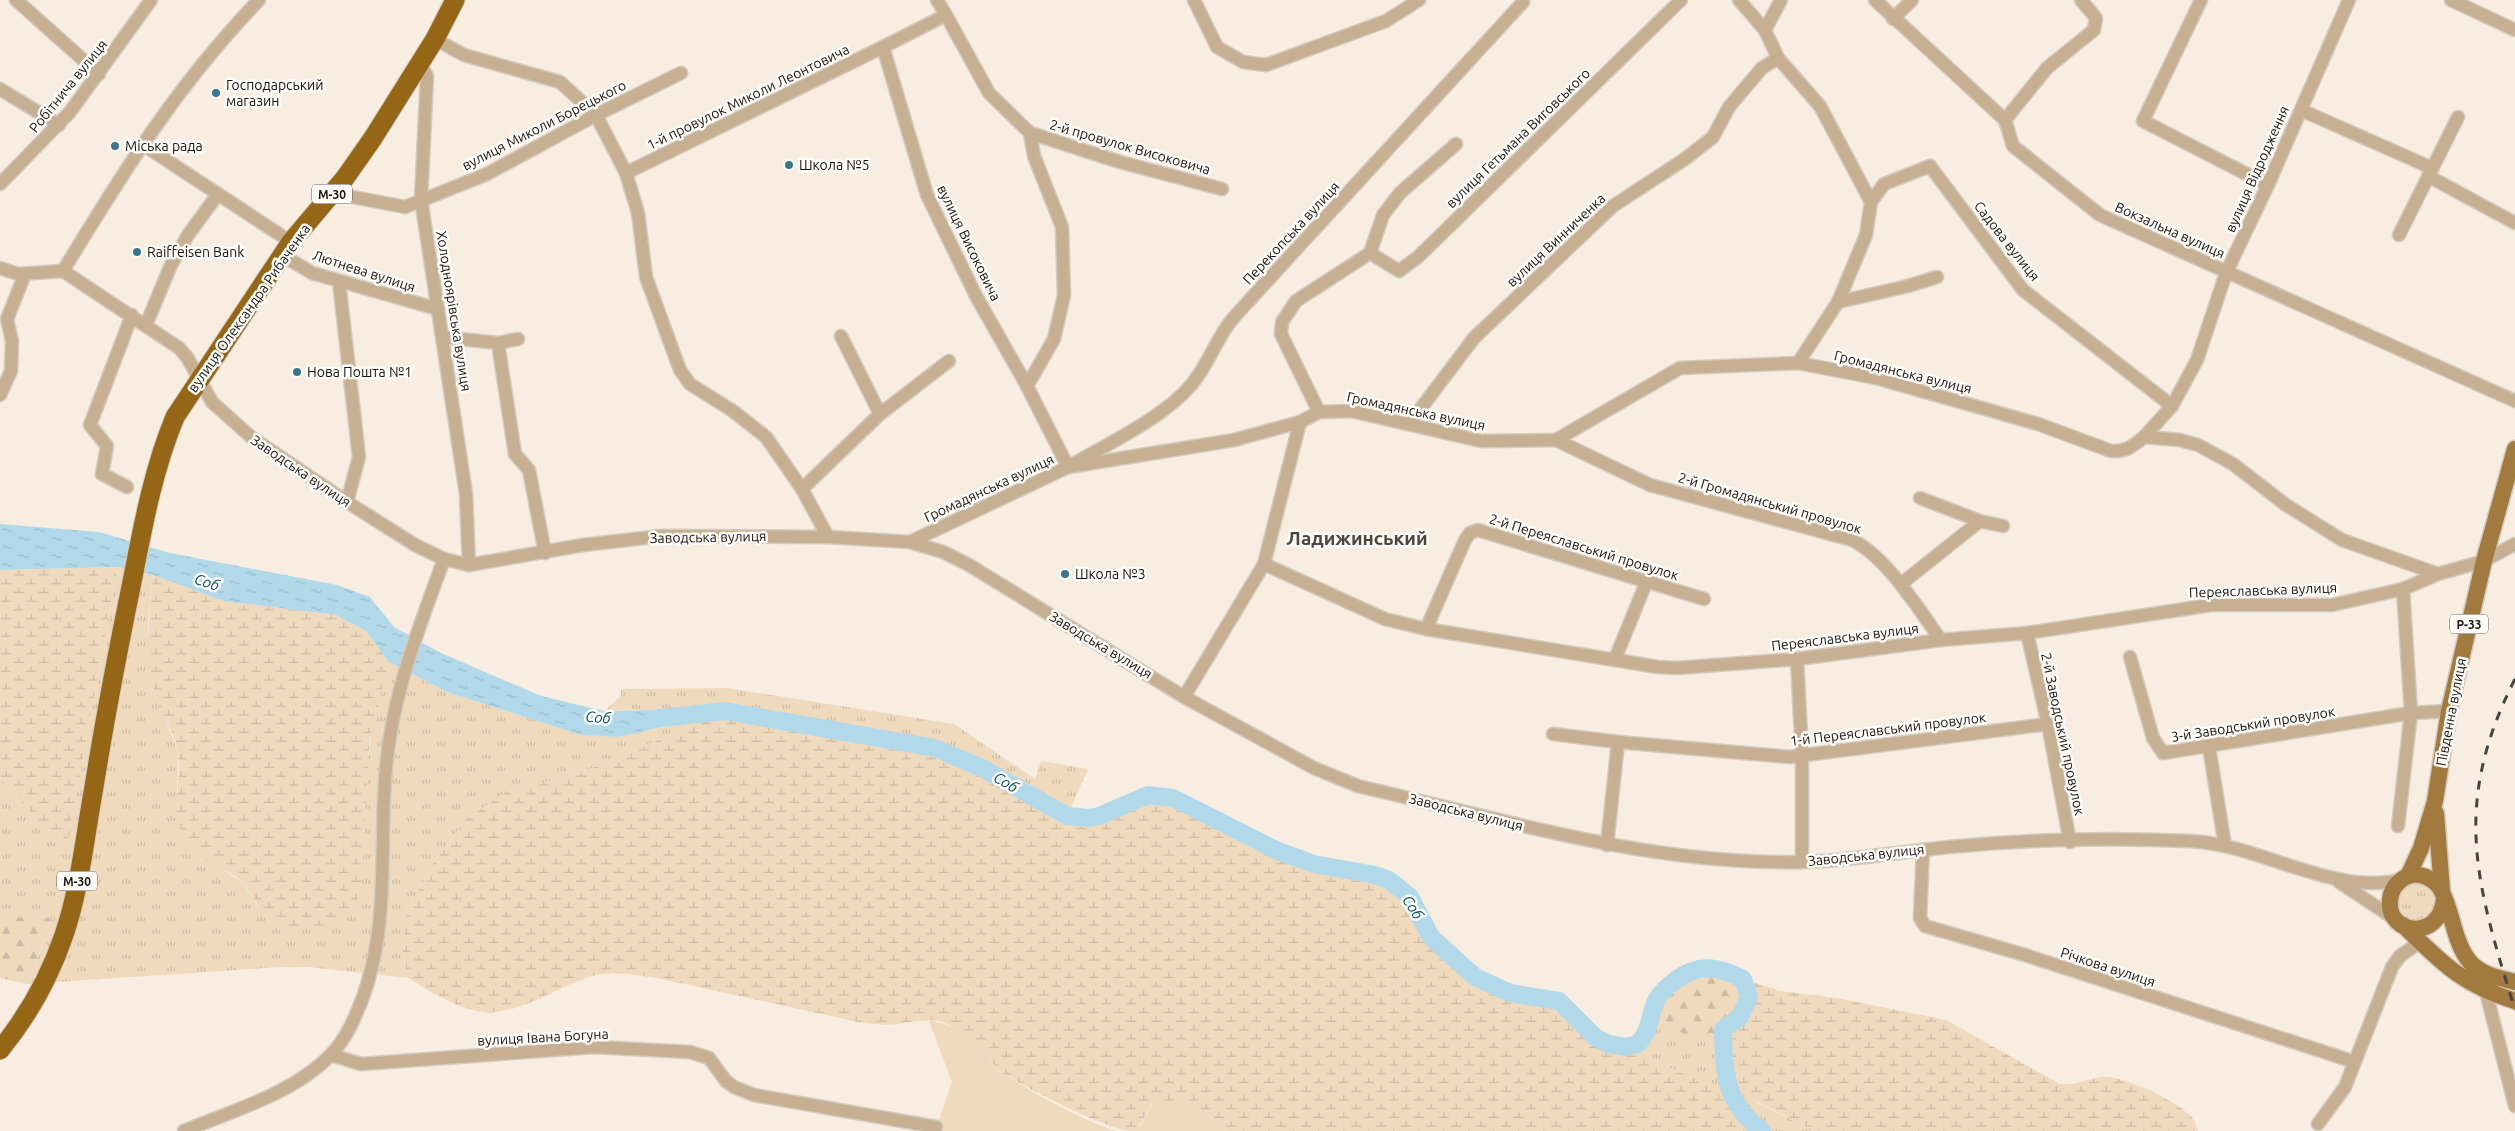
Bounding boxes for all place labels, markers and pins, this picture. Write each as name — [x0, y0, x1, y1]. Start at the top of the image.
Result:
place label: Господарський магазин — [226, 77, 324, 109]
marker: Господарський магазин — [210, 87, 222, 99]
place label: Міська рада — [125, 138, 203, 154]
marker: Міська рада — [109, 140, 121, 152]
place label: Школа №5 — [799, 157, 870, 173]
marker: Школа №5 — [783, 159, 795, 171]
place label: Raiffeisen Bank — [147, 244, 244, 260]
marker: Raiffeisen Bank — [131, 246, 143, 258]
place label: Нова Пошта №1 — [307, 364, 412, 380]
marker: Нова Пошта №1 — [291, 366, 303, 378]
place label: Школа №3 — [1075, 566, 1146, 582]
marker: Школа №3 — [1059, 568, 1071, 580]

